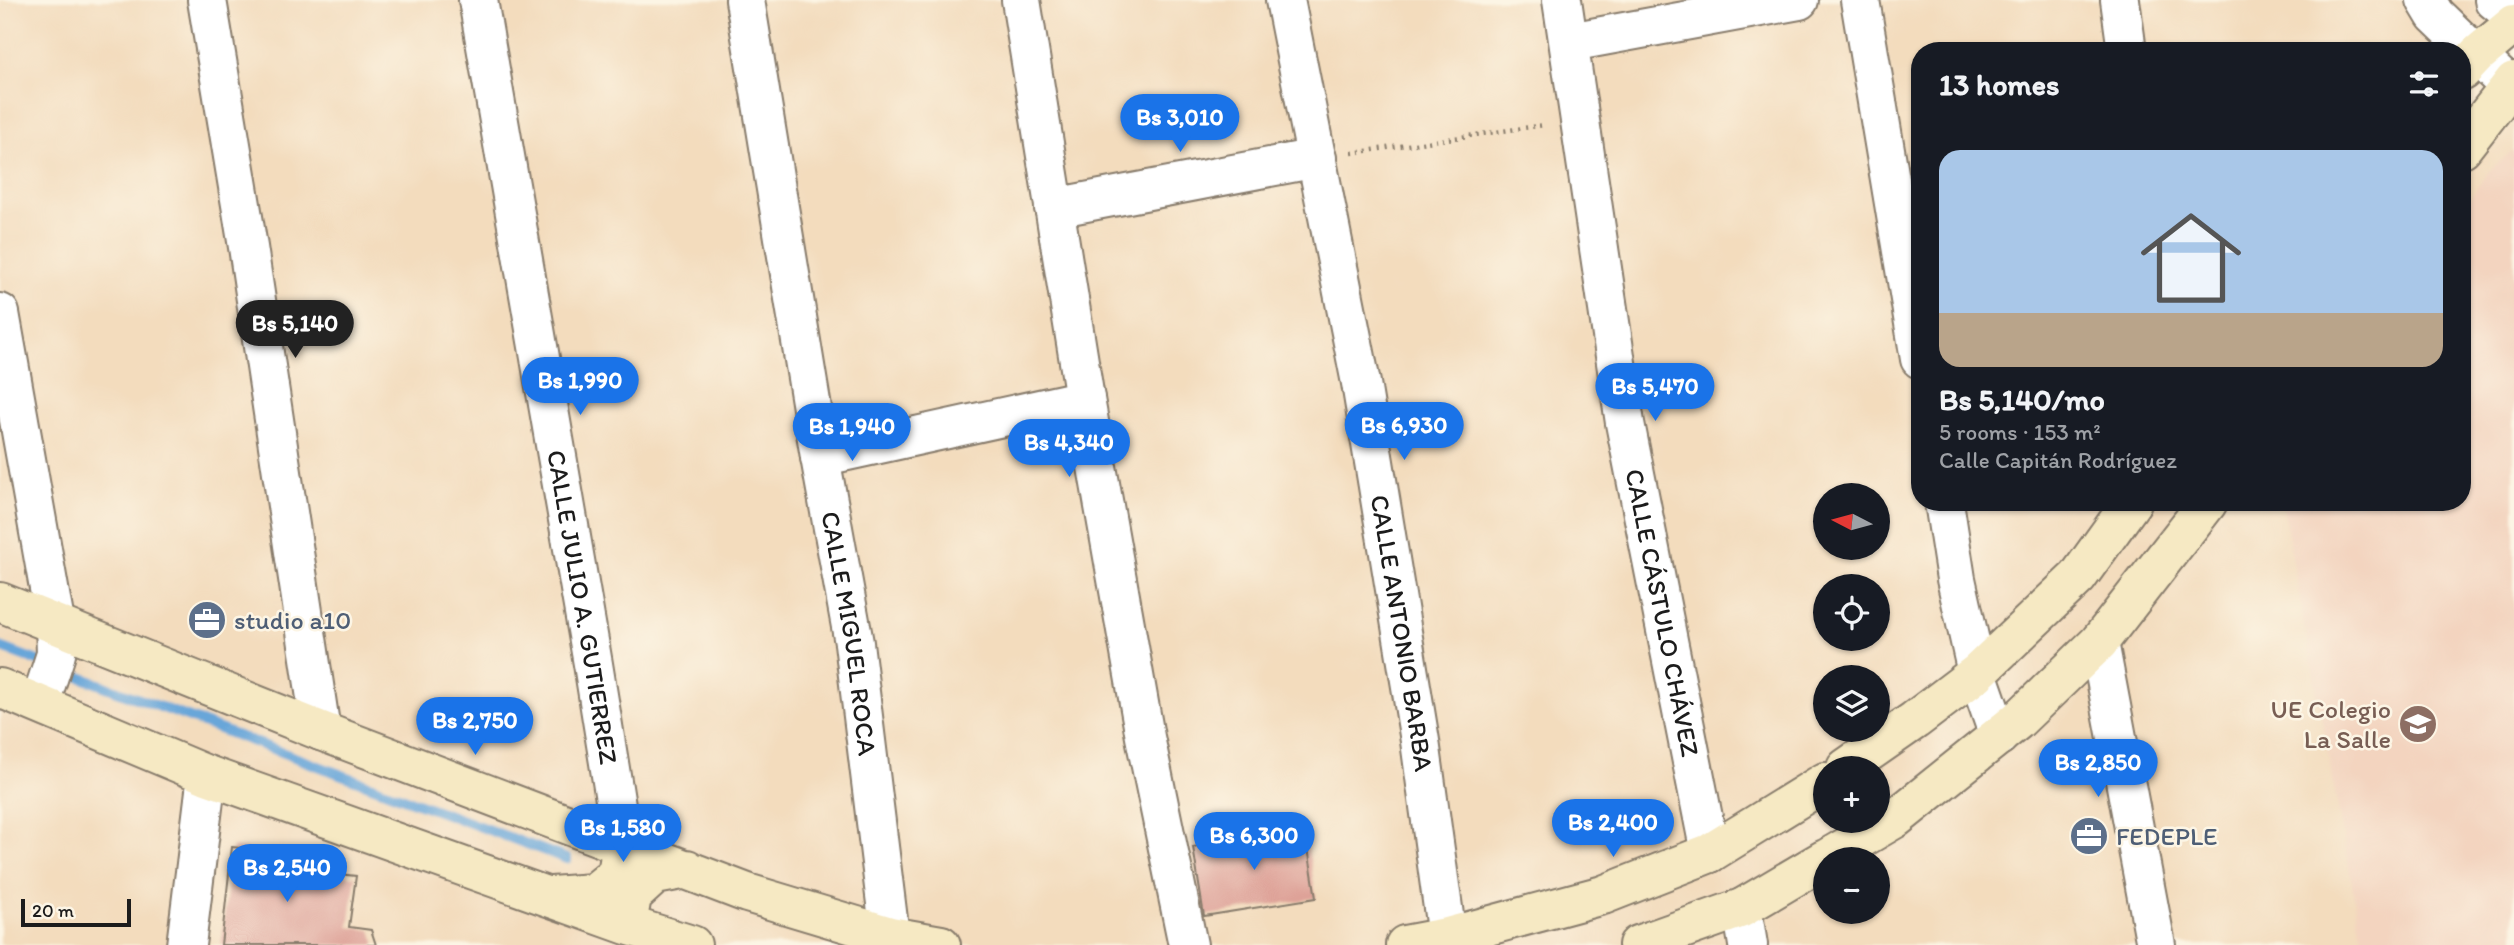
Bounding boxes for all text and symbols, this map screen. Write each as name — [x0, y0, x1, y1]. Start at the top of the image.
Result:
icon: filters — [2405, 65, 2443, 103]
text: 13 homes — [1939, 66, 2059, 103]
pin: Bs 3,010 — [1108, 94, 1252, 154]
text: Bs 3,010 — [1136, 103, 1224, 131]
icon: home — [2128, 195, 2254, 321]
pin: Bs 5,140 — [223, 300, 367, 360]
text: Bs 5,140 — [252, 309, 338, 337]
pin: Bs 1,990 — [508, 358, 652, 417]
pin: Bs 5,470 — [1583, 364, 1727, 423]
text: Bs 1,990 — [538, 366, 622, 394]
text: Bs 5,470 — [1611, 372, 1699, 400]
text: Bs 5,140/mo — [1939, 381, 2105, 418]
pin: Bs 6,930 — [1332, 402, 1476, 462]
pin: Bs 1,940 — [780, 404, 924, 463]
text: Bs 6,930 — [1361, 411, 1447, 439]
text: Bs 1,940 — [809, 412, 895, 440]
text: 5 rooms · 153 m² — [1939, 418, 2101, 446]
pin: Bs 4,340 — [997, 420, 1141, 479]
text: Bs 4,340 — [1024, 428, 1114, 456]
text: Calle Capitán Rodríguez — [1939, 446, 2177, 474]
street label: CALLE JULIO A. GUTIERREZ — [540, 447, 625, 767]
street label: CALLE CÁSTULO CHÁVEZ — [1618, 466, 1707, 759]
north arrow — [1813, 483, 1890, 560]
map controls — [1813, 483, 1890, 924]
street label: CALLE ANTONIO BARBA — [1364, 492, 1440, 774]
street label: CALLE MIGUEL ROCA — [814, 509, 884, 758]
button: locate — [1813, 574, 1890, 651]
office icon: studio a10 — [186, 599, 228, 641]
place label: studio a10 — [234, 604, 351, 636]
button: layers — [1813, 665, 1890, 742]
place label: UE Colegio La Salle — [2270, 693, 2391, 755]
pin: Bs 2,750 — [403, 698, 547, 757]
school or university icon: UE Colegio La Salle — [2397, 703, 2439, 745]
text: Bs 2,750 — [432, 706, 518, 734]
pin: Bs 2,850 — [2026, 740, 2170, 799]
text: Bs 2,850 — [2055, 748, 2141, 776]
button: + — [1813, 756, 1890, 833]
pin: Bs 2,400 — [1541, 800, 1685, 859]
pin: Bs 1,580 — [551, 804, 695, 864]
text: Bs 2,400 — [1568, 808, 1658, 836]
pin: Bs 6,300 — [1182, 812, 1326, 872]
text: Bs 1,580 — [580, 813, 666, 841]
office icon: FEDEPLE — [2068, 815, 2110, 857]
place label: FEDEPLE — [2116, 820, 2217, 852]
text: Bs 6,300 — [1210, 821, 1298, 849]
pin: Bs 2,540 — [215, 844, 359, 904]
button: − — [1813, 847, 1890, 924]
text: Bs 2,540 — [243, 853, 331, 881]
scale bar — [21, 896, 131, 928]
text: 20 m — [32, 899, 74, 922]

